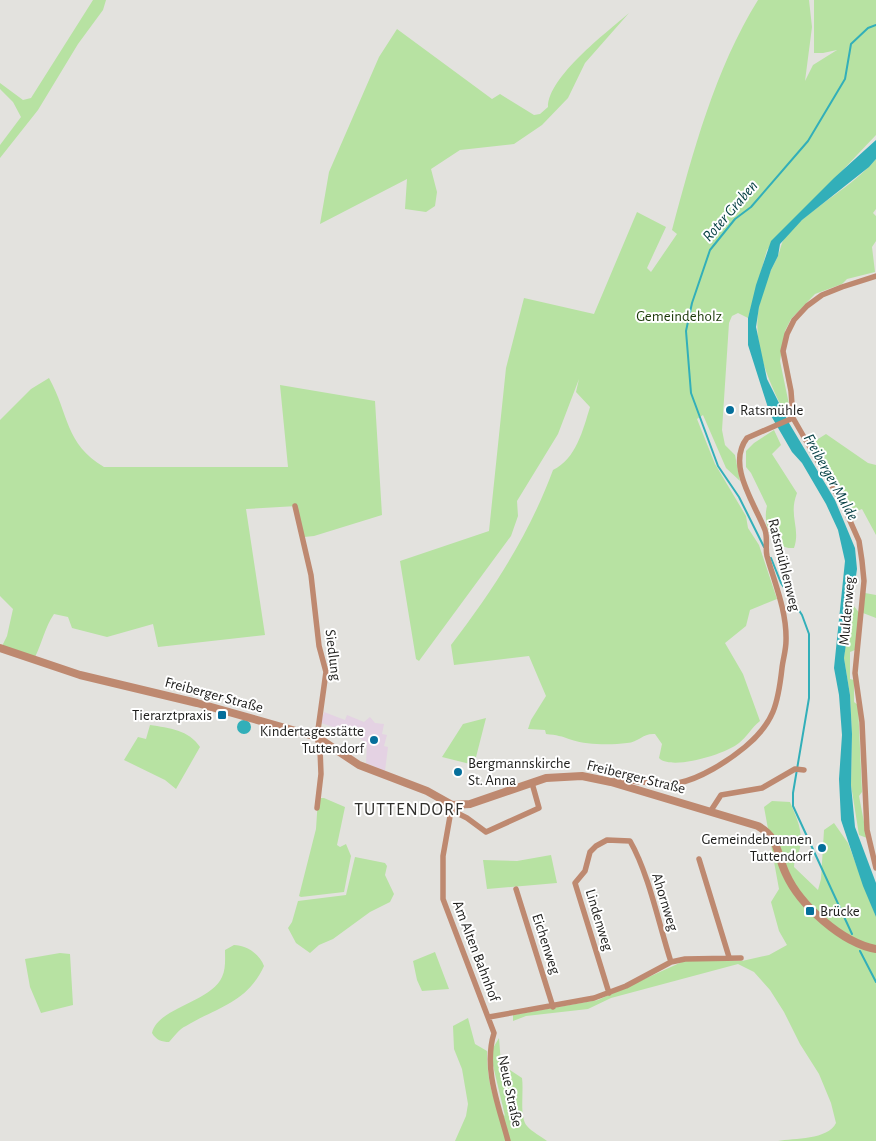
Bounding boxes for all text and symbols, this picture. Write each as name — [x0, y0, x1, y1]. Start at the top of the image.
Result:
water label: Roter Graben — [699, 178, 761, 244]
park label: Gemeindeholz — [636, 309, 722, 324]
place label: Ratsmühle — [740, 403, 803, 418]
marker: Ratsmühle — [724, 404, 736, 416]
water label: Freiberger Mulde — [801, 431, 861, 523]
street label: Ratsmühlenweg — [765, 517, 803, 613]
street label: Muldenweg — [837, 575, 858, 646]
street label: Siedlung — [322, 628, 344, 682]
street label: Freiberger Straße — [163, 675, 265, 715]
place label: Tierarztpraxis — [132, 708, 212, 723]
marker: Tierarztpraxis — [216, 709, 228, 721]
place label: Kindertagesstätte Tuttendorf — [260, 724, 365, 756]
marker: Kindertagesstätte Tuttendorf — [368, 734, 380, 746]
place label: Bergmannskirche St. Anna — [468, 756, 571, 788]
street label: Freiberger Straße — [585, 757, 687, 797]
marker: Bergmannskirche St. Anna — [452, 766, 464, 778]
district label: TUTTENDORF — [354, 801, 464, 819]
place label: Gemeindebrunnen Tuttendorf — [702, 832, 813, 864]
marker: Gemeindebrunnen Tuttendorf — [816, 842, 828, 854]
street label: Ahornweg — [649, 871, 681, 934]
street label: Lindenweg — [583, 887, 616, 953]
street label: Am Alten Bahnhof — [450, 898, 503, 1005]
place label: Brücke — [820, 904, 860, 919]
marker: Brücke — [804, 905, 816, 917]
street label: Eichenweg — [529, 912, 563, 977]
street label: Neue Straße — [495, 1054, 525, 1128]

